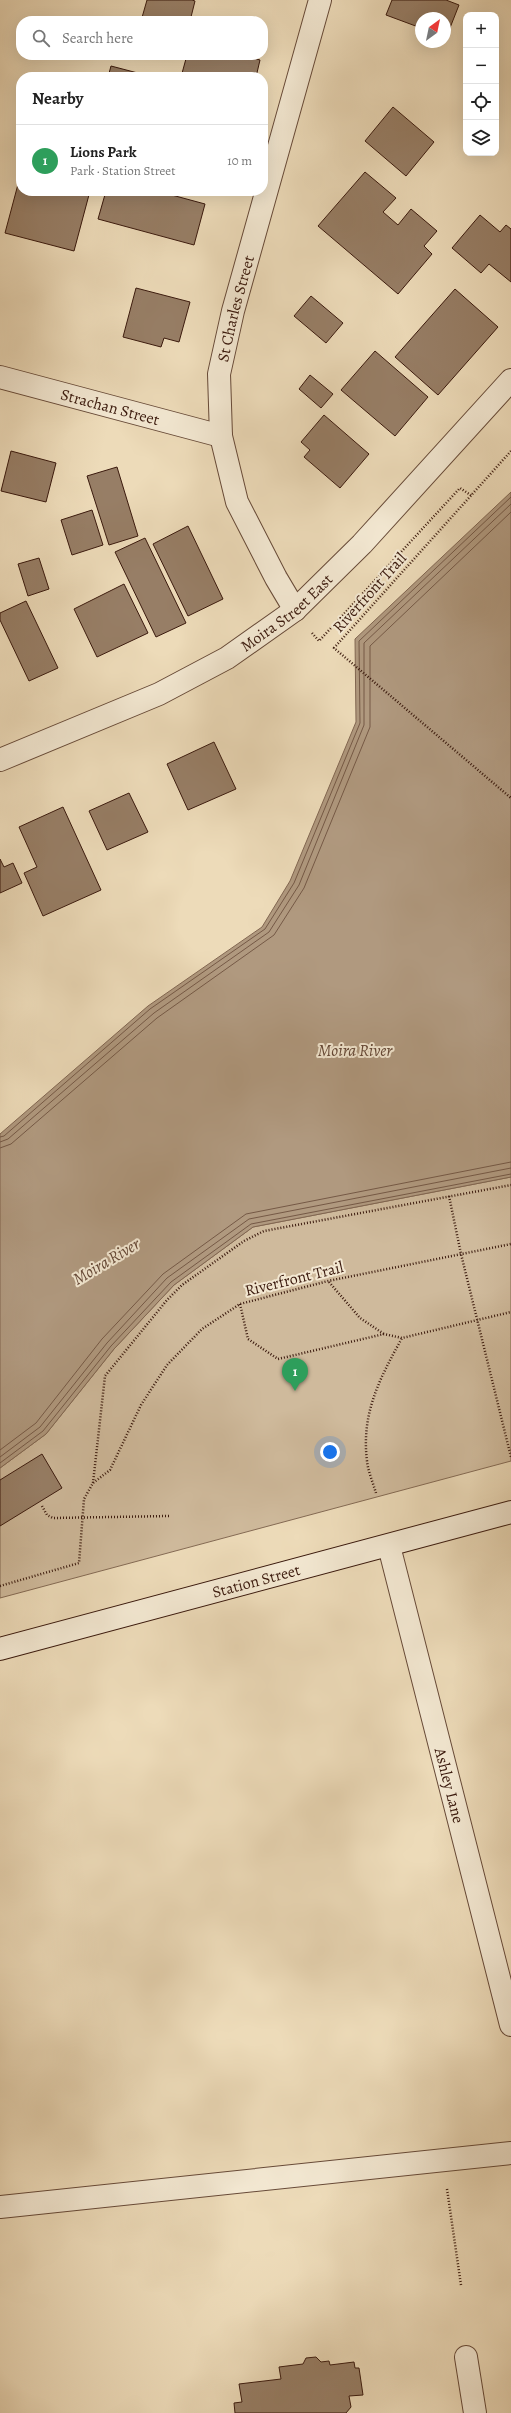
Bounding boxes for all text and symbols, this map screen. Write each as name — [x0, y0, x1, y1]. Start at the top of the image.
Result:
north arrow — [415, 12, 451, 48]
map controls — [463, 12, 499, 156]
button: + — [463, 12, 499, 48]
search box — [16, 16, 268, 60]
icon: search — [30, 27, 52, 49]
text: Search here — [62, 28, 133, 48]
button: − — [463, 48, 499, 84]
button: locate — [463, 84, 499, 120]
text: Nearby — [32, 87, 83, 110]
button: layers — [463, 120, 499, 156]
text: Lions Park — [70, 142, 137, 162]
text: 1 — [43, 152, 47, 169]
text: 10 m — [227, 152, 252, 169]
text: Park · Station Street — [70, 162, 175, 179]
street label: St Charles Street — [212, 253, 260, 364]
street label: Strachan Street — [58, 384, 162, 431]
street label: Riverfront Trail — [328, 548, 412, 637]
street label: Moira Street East — [236, 569, 338, 657]
water label: Moira River — [318, 1039, 393, 1062]
water label: Moira River — [68, 1232, 145, 1290]
street label: Riverfront Trail — [243, 1256, 346, 1302]
pin: 1 — [282, 1358, 308, 1391]
your location — [320, 1442, 340, 1462]
street label: Station Street — [210, 1559, 303, 1604]
street label: Ashley Lane — [429, 1744, 469, 1826]

